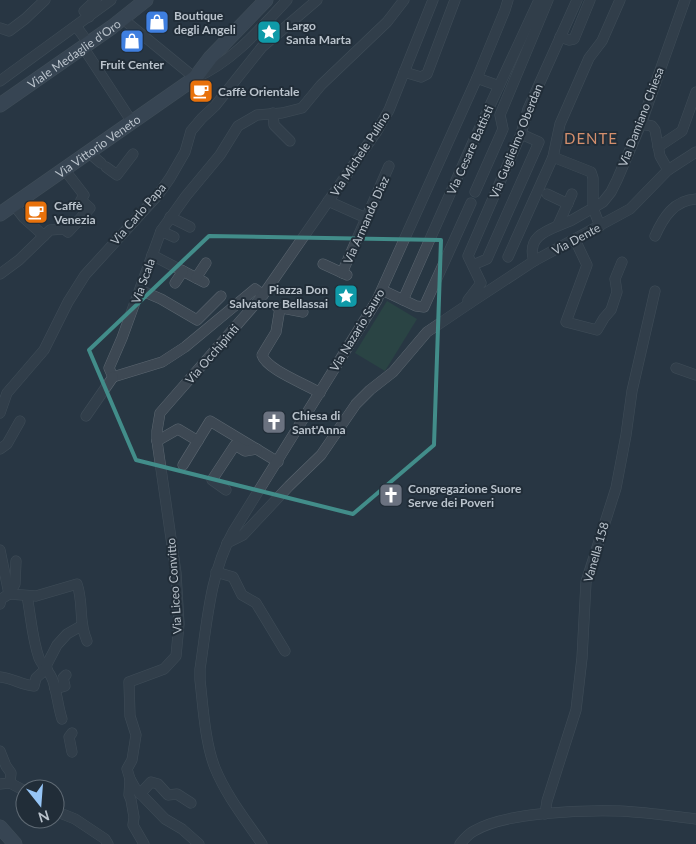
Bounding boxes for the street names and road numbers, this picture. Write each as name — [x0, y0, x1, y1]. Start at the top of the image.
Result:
street label: Viale Medaglie d'Oro — [24, 16, 124, 91]
street label: Via Damiano Chiesa — [615, 65, 667, 169]
street label: Via Guglielmo Oberdan — [486, 81, 546, 201]
street label: Via Cesare Battisti — [444, 103, 496, 197]
street label: Via Michele Pulino — [327, 109, 393, 199]
street label: Via Vittorio Veneto — [52, 111, 143, 181]
street label: Via Armando Diaz — [340, 173, 392, 266]
street label: Via Carlo Papa — [107, 180, 169, 248]
street label: Via Dente — [549, 220, 603, 258]
street label: Via Scala — [128, 256, 158, 306]
street label: Via Nazario Sauro — [326, 286, 388, 374]
street label: Via Occhipinti — [182, 321, 242, 387]
street label: Vanella 158 — [580, 520, 612, 584]
street label: Via Liceo Convitto — [163, 537, 185, 635]

